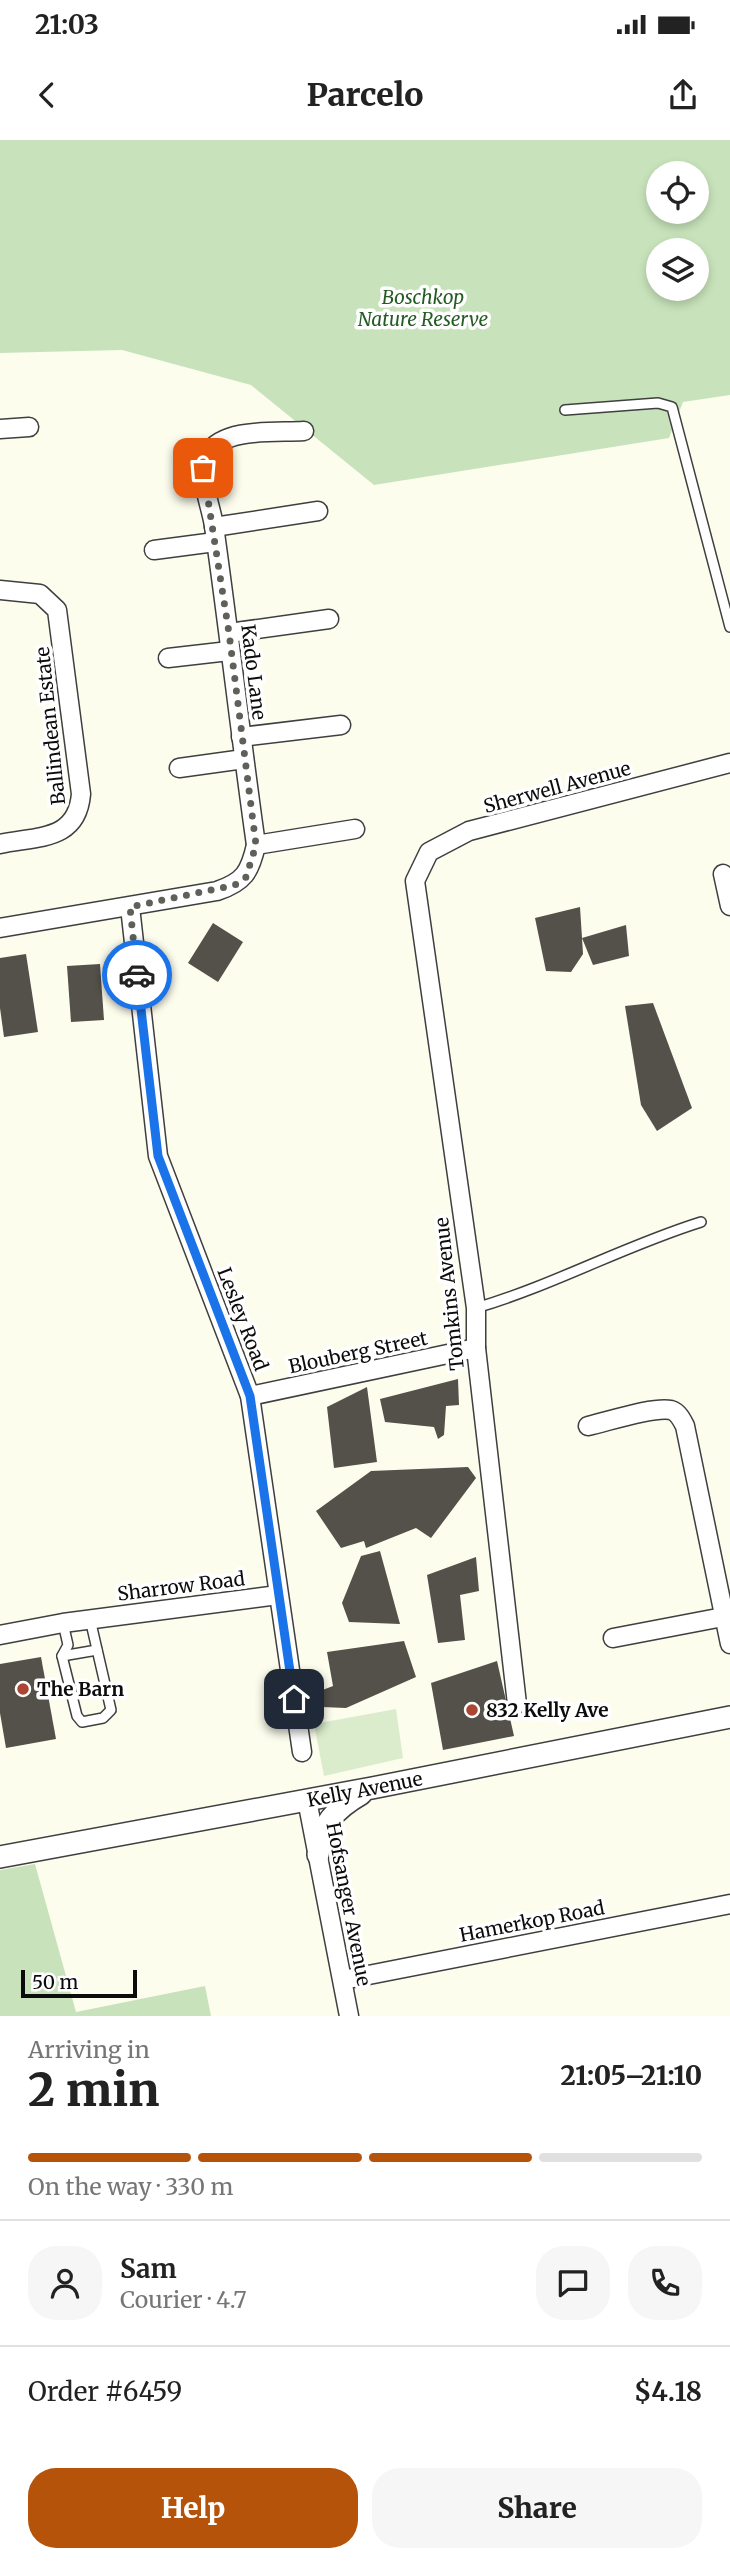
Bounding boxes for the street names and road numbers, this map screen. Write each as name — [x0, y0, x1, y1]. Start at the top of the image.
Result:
street label: Kado Lane — [236, 623, 272, 721]
street label: Ballindean Estate — [30, 646, 70, 806]
street label: Sherwell Avenue — [481, 756, 633, 818]
street label: Tomkins Avenue — [429, 1216, 469, 1372]
street label: Lesley Road — [212, 1264, 274, 1374]
street label: Blouberg Street — [286, 1325, 430, 1378]
street label: Sharrow Road — [116, 1566, 246, 1606]
street label: Kelly Avenue — [305, 1766, 425, 1812]
street label: Hofsanger Avenue — [321, 1820, 377, 1988]
street label: Hamerkop Road — [457, 1895, 607, 1947]

